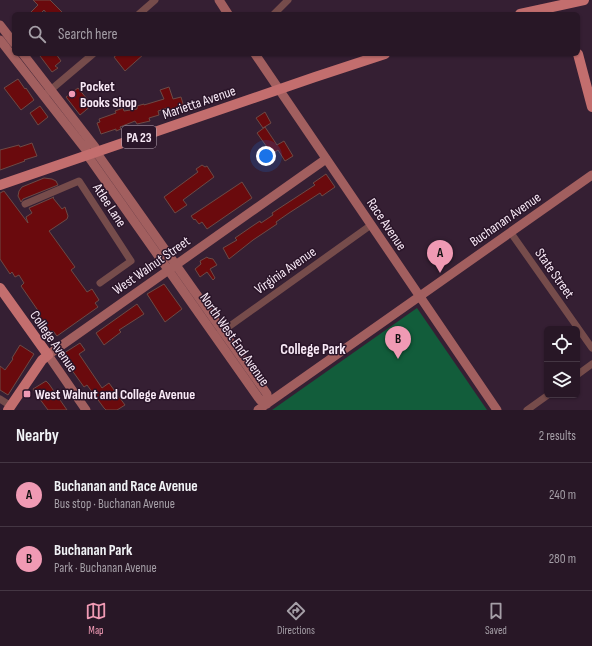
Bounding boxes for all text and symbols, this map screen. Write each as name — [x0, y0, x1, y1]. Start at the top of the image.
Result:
search box — [12, 12, 580, 56]
icon: search — [26, 23, 48, 45]
text: Search here — [58, 25, 118, 44]
place label: Pocket Books Shop — [80, 78, 137, 111]
street label: Marietta Avenue — [160, 82, 238, 123]
marker: Pocket Books Shop — [67, 89, 77, 99]
road number: PA 23 — [122, 126, 156, 148]
your location — [256, 146, 276, 166]
street label: Atlee Lane — [89, 179, 130, 230]
street label: Buchanan Avenue — [466, 189, 544, 250]
street label: Race Avenue — [363, 195, 410, 254]
street label: West Walnut Street — [109, 232, 193, 298]
pin: A — [427, 240, 453, 273]
street label: Virginia Avenue — [251, 243, 319, 298]
street label: State Street — [531, 245, 578, 302]
street label: North West End Avenue — [196, 289, 273, 389]
street label: College Avenue — [26, 307, 81, 375]
pin: B — [385, 326, 411, 359]
map controls — [544, 326, 580, 398]
button: locate — [544, 326, 580, 362]
district label: College Park — [280, 340, 346, 359]
button: layers — [544, 362, 580, 398]
place label: West Walnut and College Avenue — [35, 386, 195, 403]
marker: West Walnut and College Avenue — [22, 389, 32, 399]
text: Nearby — [16, 426, 59, 446]
text: 2 results — [539, 428, 576, 444]
text: Buchanan and Race Avenue — [54, 477, 198, 496]
text: A — [26, 487, 32, 503]
text: 240 m — [549, 487, 576, 503]
text: Bus stop · Buchanan Avenue — [54, 496, 175, 512]
text: Buchanan Park — [54, 541, 132, 560]
text: B — [26, 551, 32, 567]
text: 280 m — [549, 551, 576, 567]
text: Park · Buchanan Avenue — [54, 560, 157, 576]
tab: Map — [85, 600, 107, 637]
tab: Directions — [277, 600, 315, 637]
tab: Saved — [485, 600, 507, 637]

